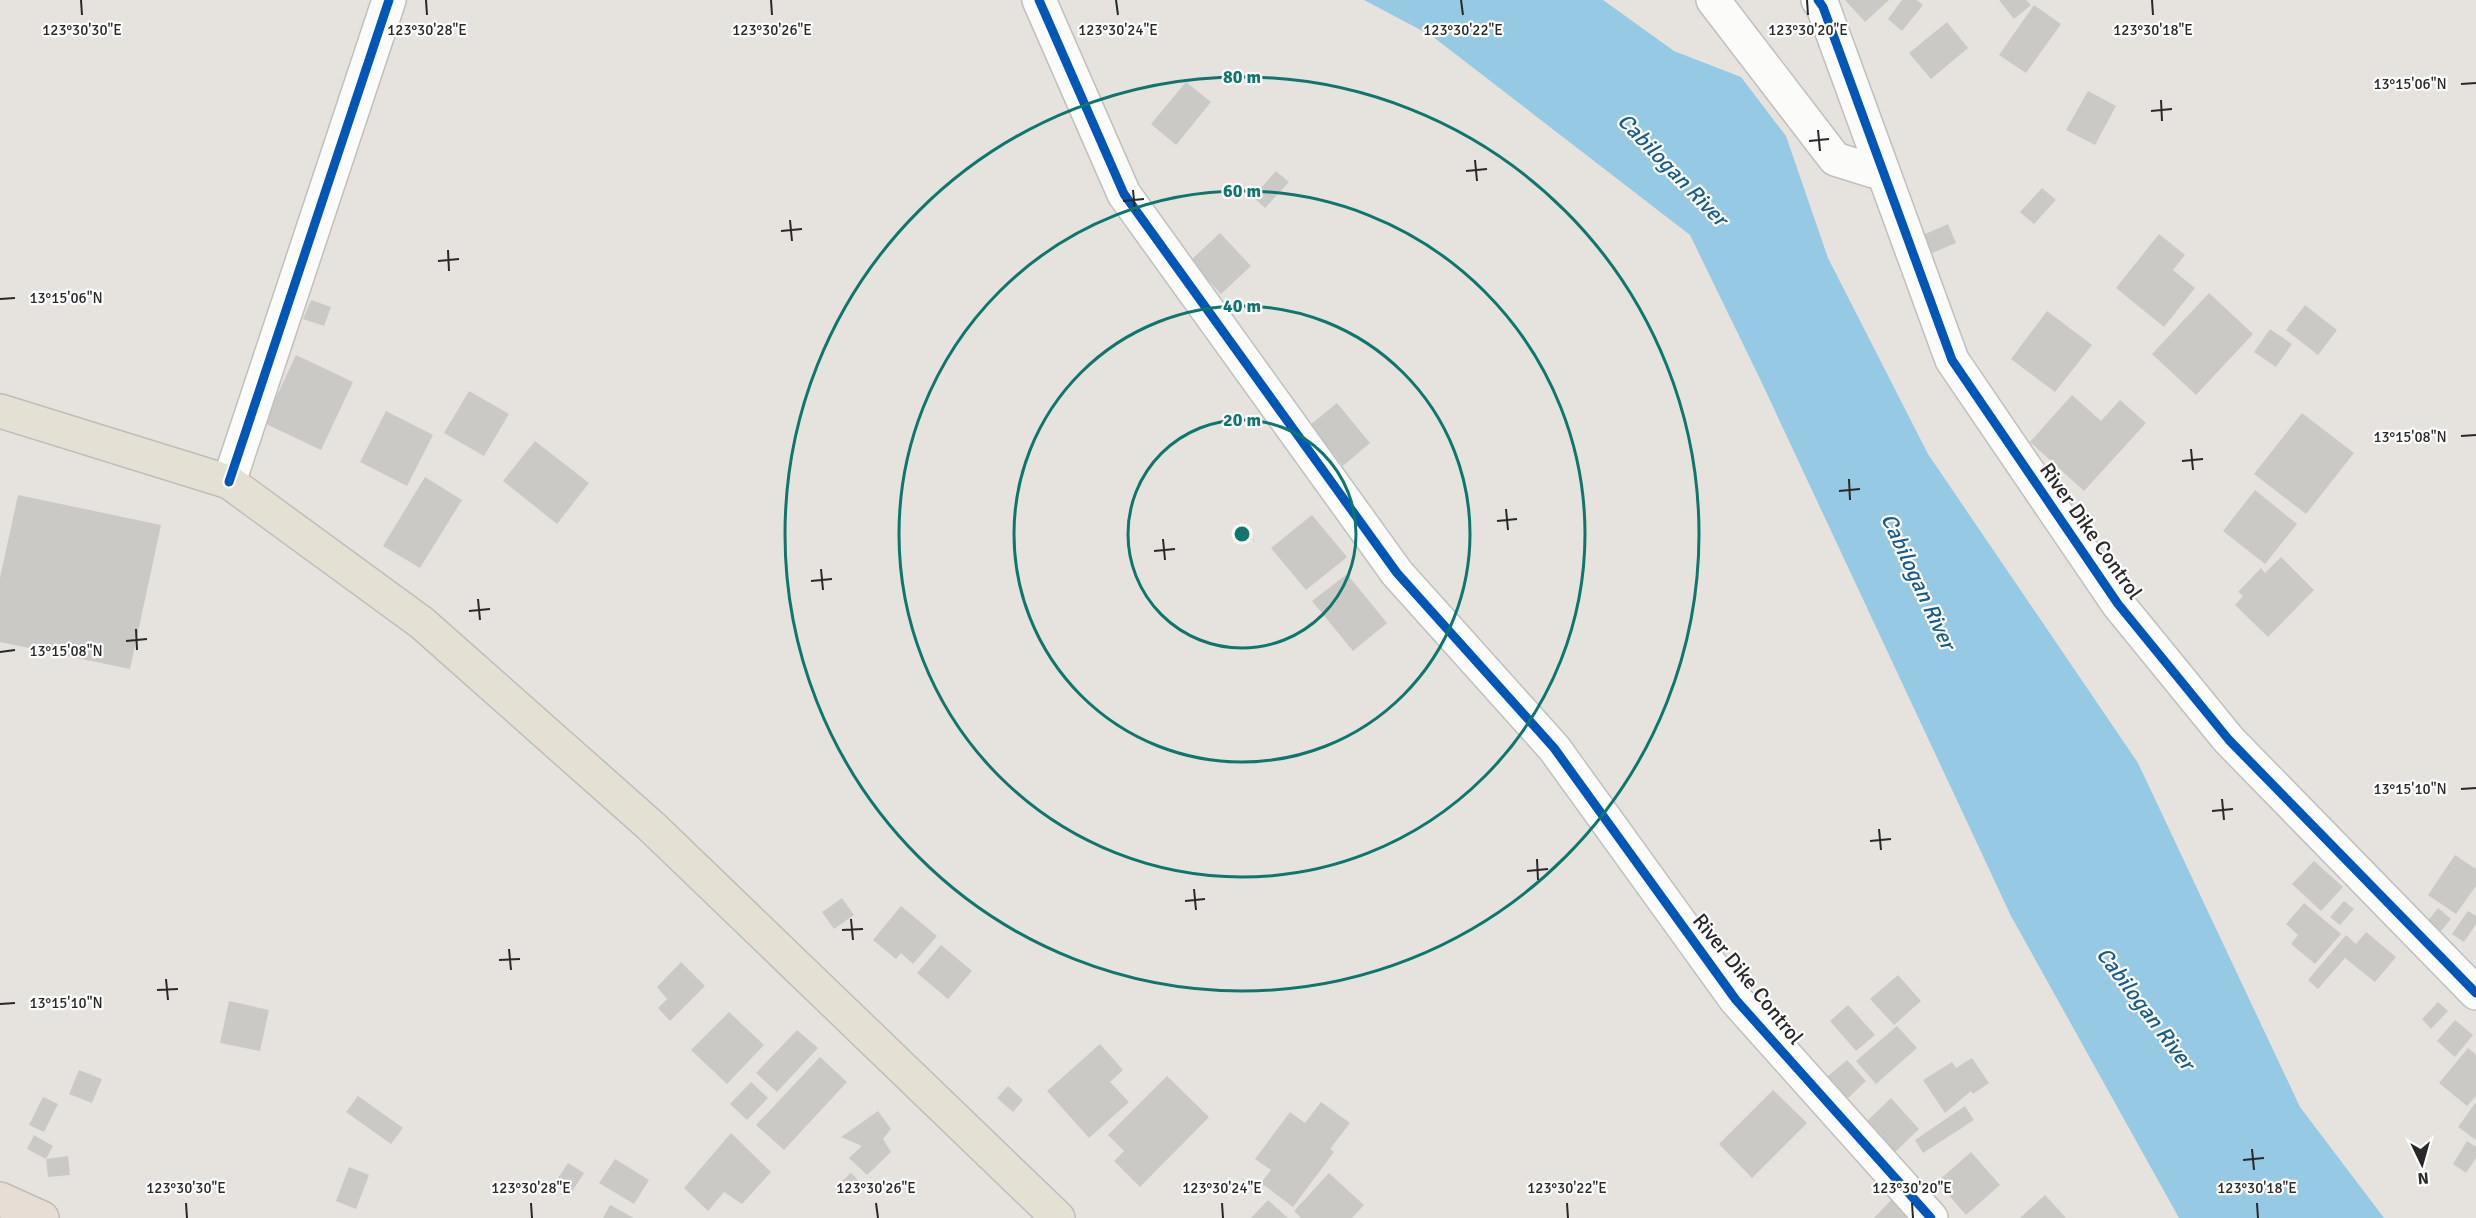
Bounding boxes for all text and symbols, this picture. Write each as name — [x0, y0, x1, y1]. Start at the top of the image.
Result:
text: 123°30'30"E — [42, 21, 122, 39]
text: 123°30'28"E — [387, 21, 467, 39]
text: 123°30'26"E — [732, 21, 812, 39]
text: 123°30'24"E — [1078, 21, 1158, 39]
text: 123°30'22"E — [1423, 21, 1503, 39]
text: 123°30'20"E — [1768, 21, 1848, 39]
text: 123°30'18"E — [2113, 21, 2193, 39]
text: 80 m — [1223, 66, 1261, 88]
text: 13°15'06"N — [2373, 75, 2447, 93]
water label: Cabilogan River — [1612, 107, 1735, 234]
text: 60 m — [1223, 180, 1261, 202]
text: 13°15'06"N — [29, 289, 103, 307]
text: 40 m — [1223, 295, 1261, 317]
text: 20 m — [1223, 409, 1261, 431]
text: 13°15'08"N — [2373, 428, 2447, 446]
street label: River Dike Control — [2034, 457, 2148, 605]
water label: Cabilogan River — [1875, 509, 1963, 656]
centre of rings — [1232, 524, 1252, 544]
text: 13°15'08"N — [29, 642, 103, 660]
text: 13°15'10"N — [2373, 780, 2447, 798]
street label: River Dike Control — [1687, 908, 1809, 1050]
water label: Cabilogan River — [2091, 942, 2202, 1077]
text: 13°15'10"N — [29, 994, 103, 1012]
north arrow — [2392, 1134, 2452, 1194]
text: N — [2417, 1167, 2430, 1188]
text: 123°30'30"E — [146, 1179, 226, 1197]
text: 123°30'28"E — [491, 1179, 571, 1197]
text: 123°30'26"E — [836, 1179, 916, 1197]
text: 123°30'24"E — [1182, 1179, 1262, 1197]
text: 123°30'22"E — [1527, 1179, 1607, 1197]
text: 123°30'20"E — [1872, 1179, 1952, 1197]
text: 123°30'18"E — [2217, 1179, 2297, 1197]

